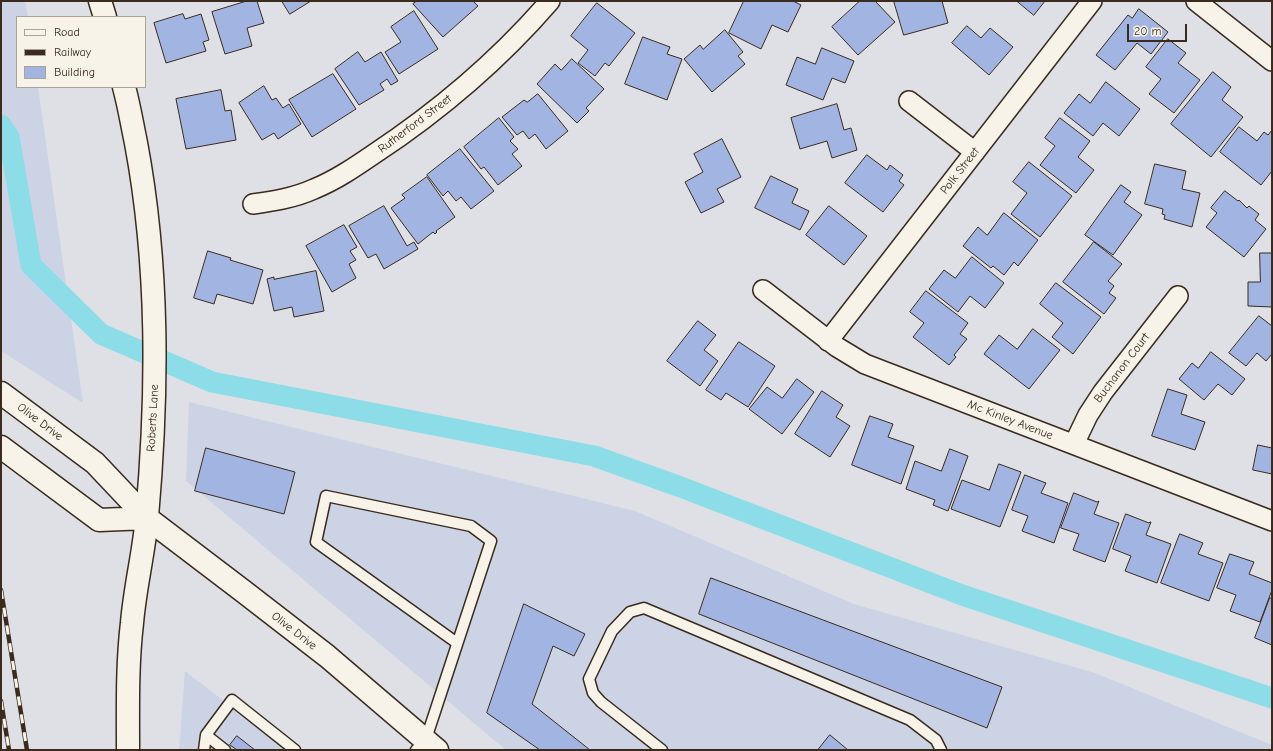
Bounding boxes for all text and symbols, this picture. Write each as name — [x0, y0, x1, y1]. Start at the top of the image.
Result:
legend — [16, 16, 146, 88]
scale bar — [1129, 16, 1189, 42]
text: 20 m — [1134, 24, 1162, 38]
text: Road — [54, 25, 80, 39]
text: Railway — [54, 45, 91, 59]
text: Building — [54, 65, 95, 79]
street label: Rutherford Street — [375, 92, 455, 156]
street label: Polk Street — [937, 145, 983, 197]
street label: Buchanon Court — [1091, 330, 1153, 406]
street label: Roberts Lane — [144, 384, 162, 452]
street label: Mc Kinley Avenue — [965, 397, 1055, 443]
street label: Olive Drive — [14, 400, 66, 444]
street label: Olive Drive — [268, 609, 320, 653]

